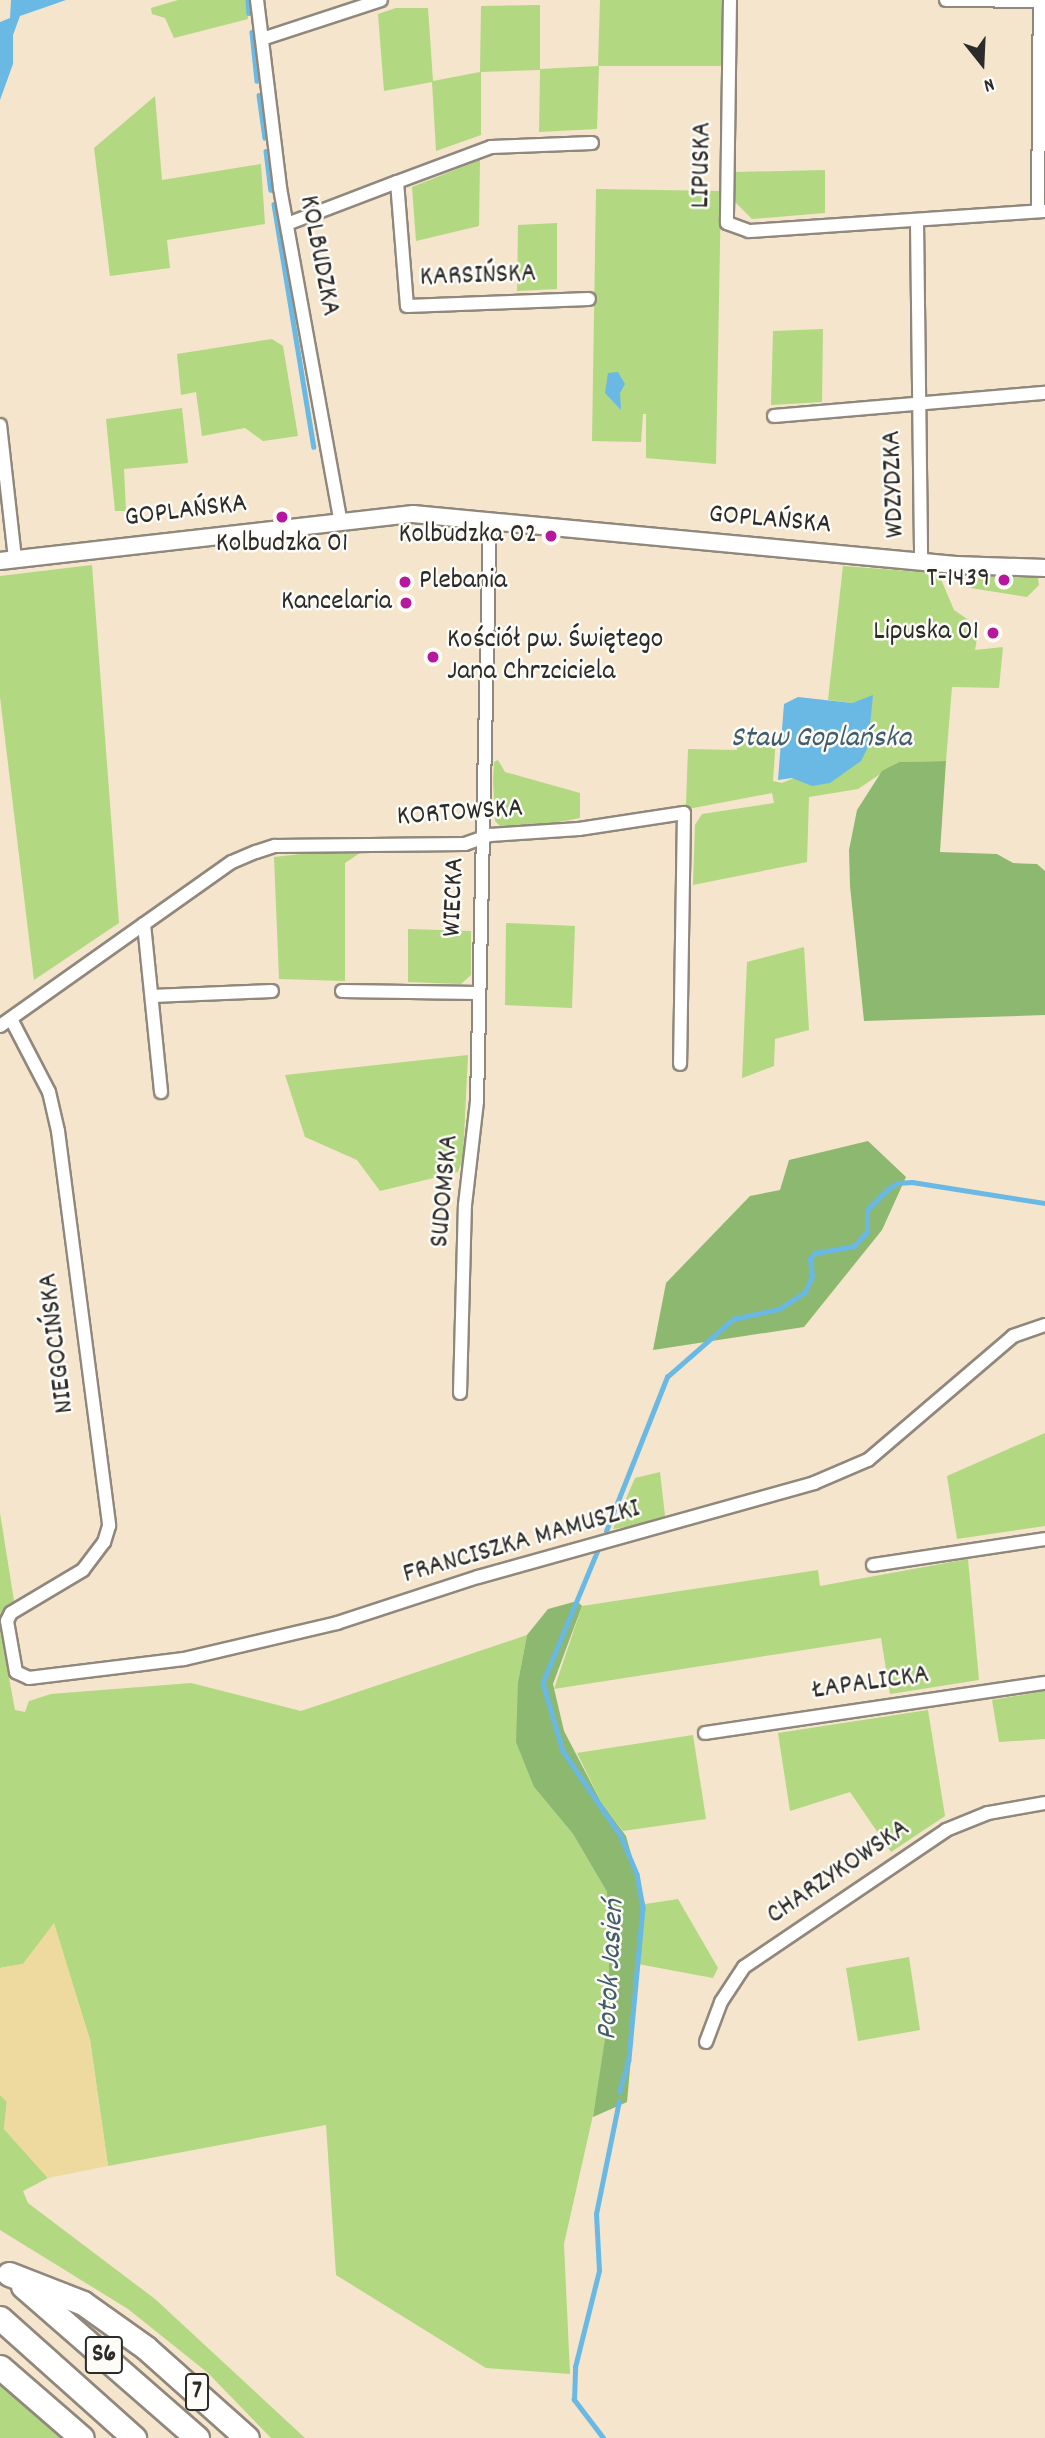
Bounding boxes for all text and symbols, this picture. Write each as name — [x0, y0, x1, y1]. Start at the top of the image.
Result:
north arrow — [947, 28, 1017, 98]
text: N — [980, 69, 997, 98]
street label: LIPUSKA — [685, 121, 721, 209]
street label: KOLBUDZKA — [290, 193, 346, 319]
street label: KARSIŃSKA — [419, 258, 537, 296]
street label: WDZYDZKA — [876, 429, 914, 539]
street label: GOPLAŃSKA — [123, 488, 249, 536]
street label: GOPLAŃSKA — [707, 499, 833, 543]
marker: Kolbudzka 01 — [274, 509, 290, 525]
place label: Kolbudzka 02 — [398, 519, 537, 553]
place label: Kolbudzka 01 — [216, 528, 348, 562]
marker: Kolbudzka 02 — [543, 528, 559, 544]
place label: T-1439 — [926, 563, 990, 597]
place label: Plebania — [419, 565, 507, 599]
marker: T-1439 — [996, 572, 1012, 588]
marker: Plebania — [397, 574, 413, 590]
place label: Kancelaria — [281, 586, 392, 620]
marker: Kancelaria — [398, 595, 414, 611]
place label: Lipuska 01 — [873, 616, 979, 650]
place label: Kościół pw. Świętego Jana Chrzciciela — [447, 624, 663, 690]
marker: Lipuska 01 — [985, 625, 1001, 641]
marker: Kościół pw. Świętego Jana Chrzciciela — [425, 649, 441, 665]
water label: Staw Goplańska — [731, 722, 911, 758]
street label: KORTOWSKA — [396, 793, 524, 835]
street label: WIECKA — [437, 857, 473, 937]
street label: SUDOMSKA — [424, 1133, 468, 1249]
street label: NIEGOCIŃSKA — [33, 1271, 83, 1415]
street label: FRANCISZKA MAMUSZKI — [400, 1493, 644, 1593]
street label: ŁAPALICKA — [811, 1659, 931, 1709]
street label: CHARZYKOWSKA — [761, 1813, 917, 1933]
water label: Potok Jasień — [591, 1899, 635, 2041]
road number: S6 — [85, 2332, 123, 2378]
road number: 7 — [185, 2370, 209, 2414]

